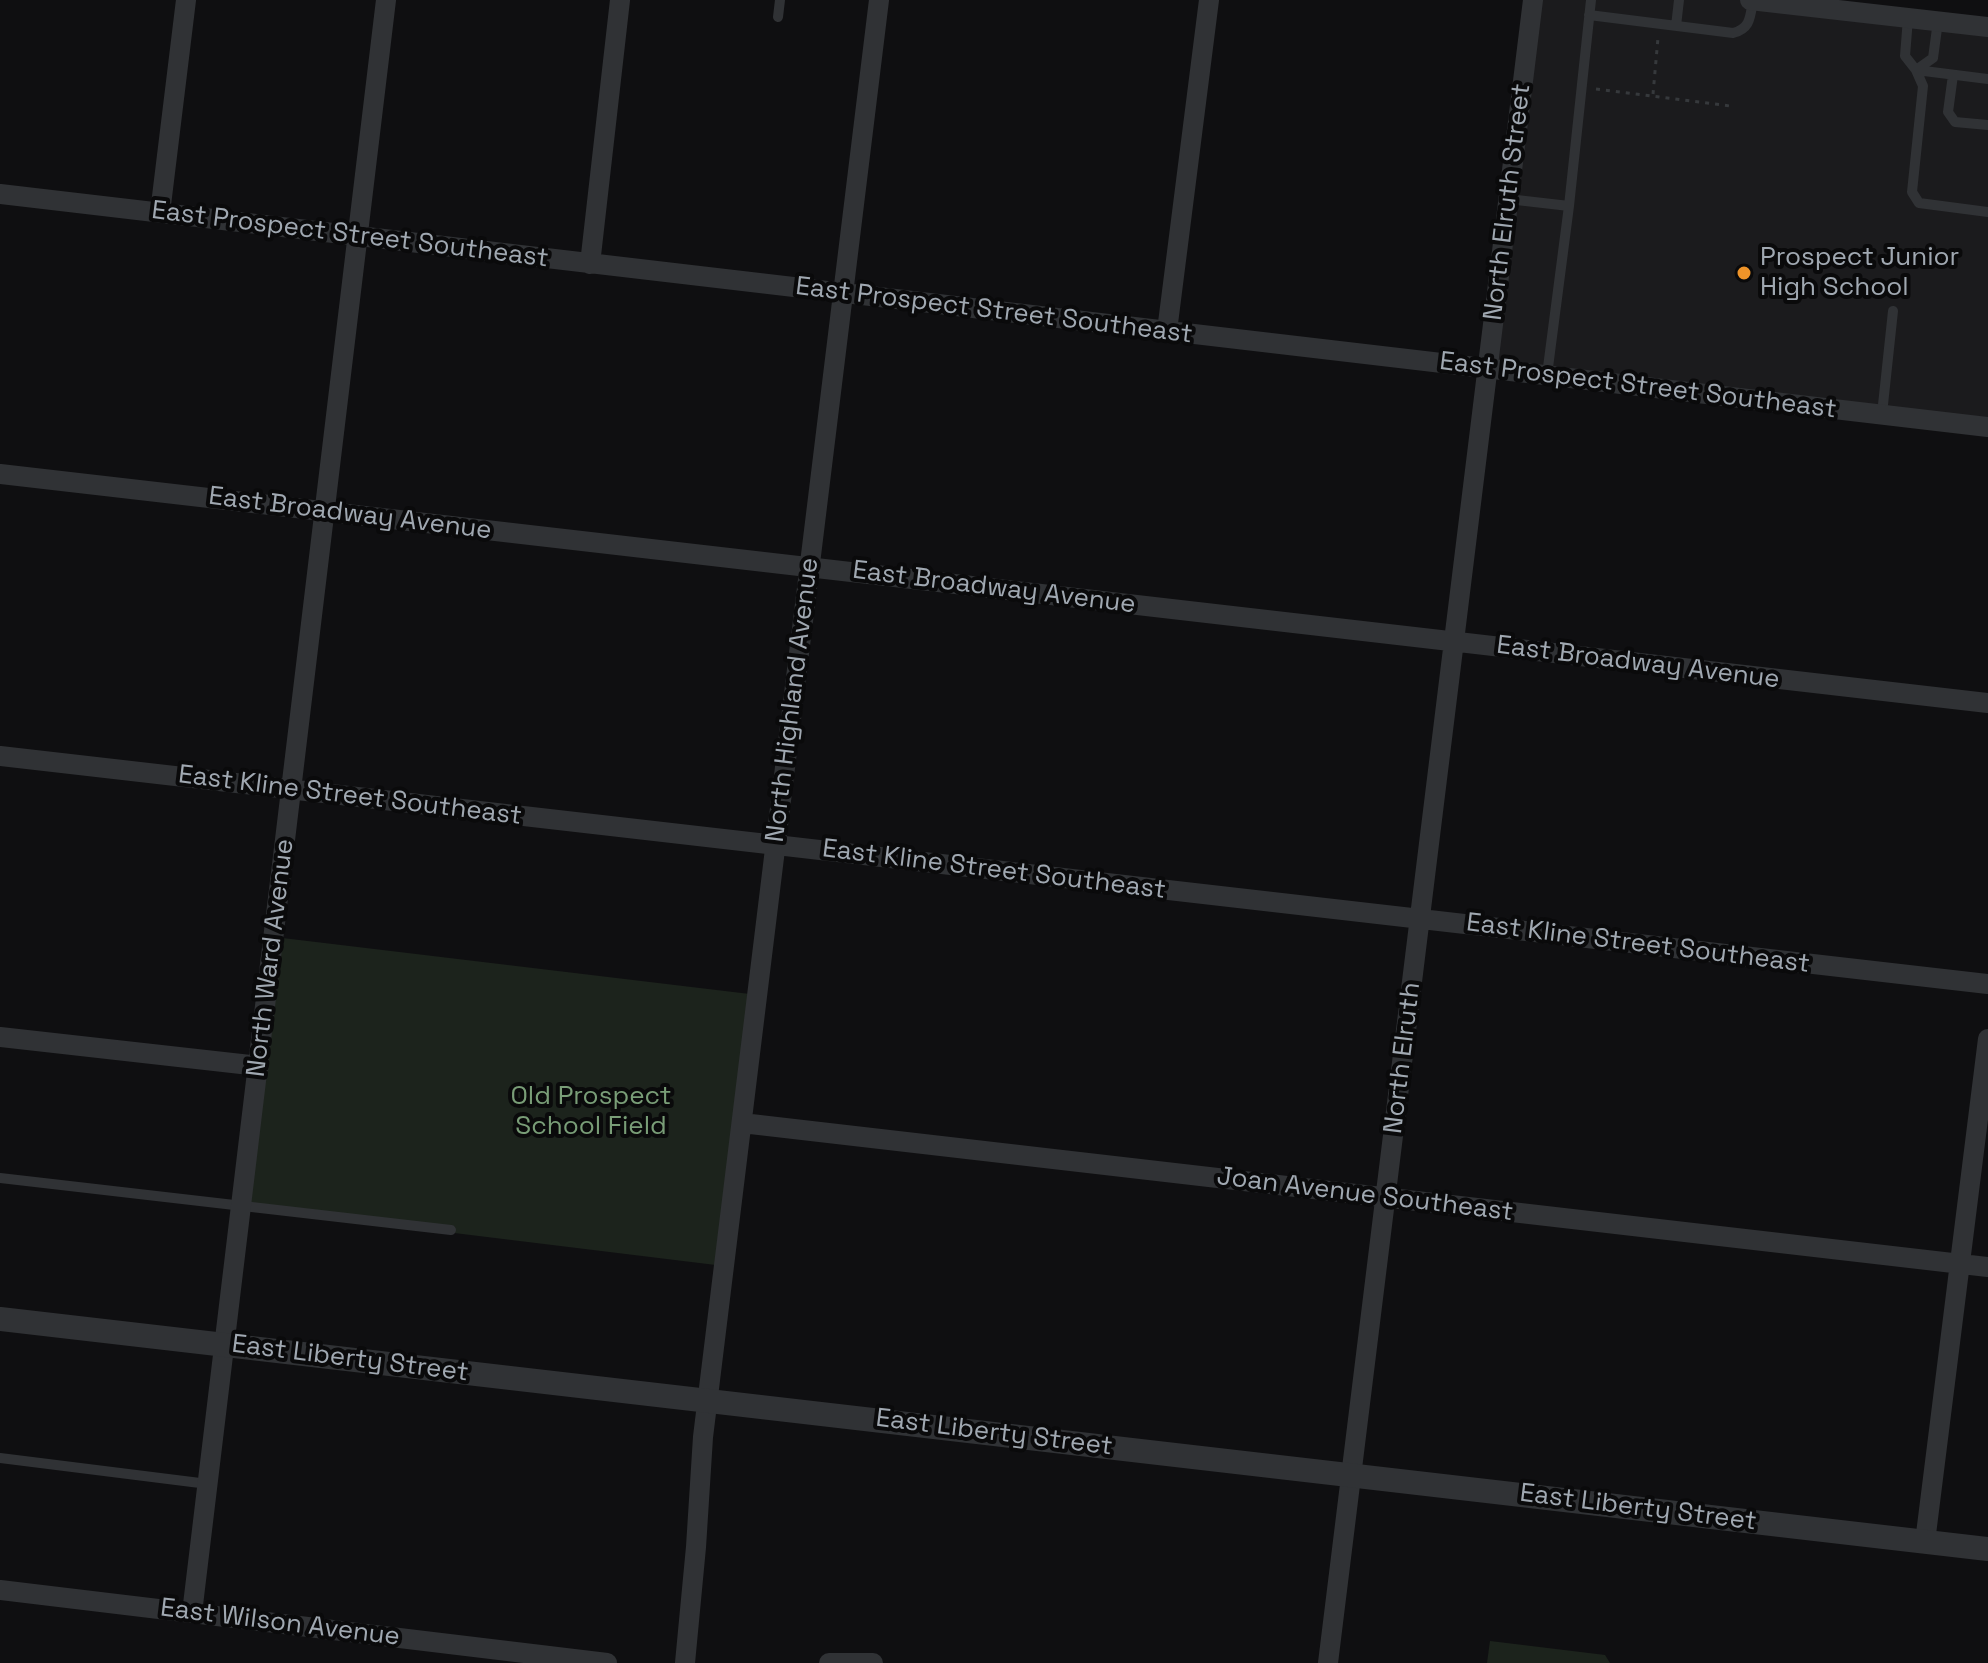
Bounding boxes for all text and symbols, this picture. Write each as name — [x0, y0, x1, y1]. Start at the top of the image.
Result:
street label: North Elruth Street — [1478, 82, 1538, 322]
street label: East Prospect Street Southeast — [150, 195, 550, 275]
place label: Prospect Junior High School — [1760, 242, 1959, 304]
marker: Prospect Junior High School — [1735, 264, 1753, 282]
street label: East Prospect Street Southeast — [794, 271, 1194, 351]
street label: East Prospect Street Southeast — [1438, 346, 1838, 426]
street label: East Broadway Avenue — [207, 481, 493, 547]
street label: East Broadway Avenue — [851, 555, 1137, 621]
street label: North Highland Avenue — [760, 556, 826, 844]
street label: East Broadway Avenue — [1495, 630, 1781, 696]
street label: East Kline Street Southeast — [177, 759, 523, 833]
street label: East Kline Street Southeast — [821, 833, 1167, 907]
street label: North Ward Avenue — [241, 837, 301, 1079]
street label: East Kline Street Southeast — [1465, 907, 1811, 981]
street label: North Elruth — [1378, 980, 1428, 1136]
park label: Old Prospect School Field — [510, 1081, 672, 1142]
street label: Joan Avenue Southeast — [1215, 1161, 1515, 1229]
street label: East Liberty Street — [230, 1329, 470, 1389]
street label: East Liberty Street — [874, 1403, 1114, 1463]
street label: East Liberty Street — [1518, 1478, 1758, 1538]
street label: East Wilson Avenue — [158, 1593, 402, 1653]

